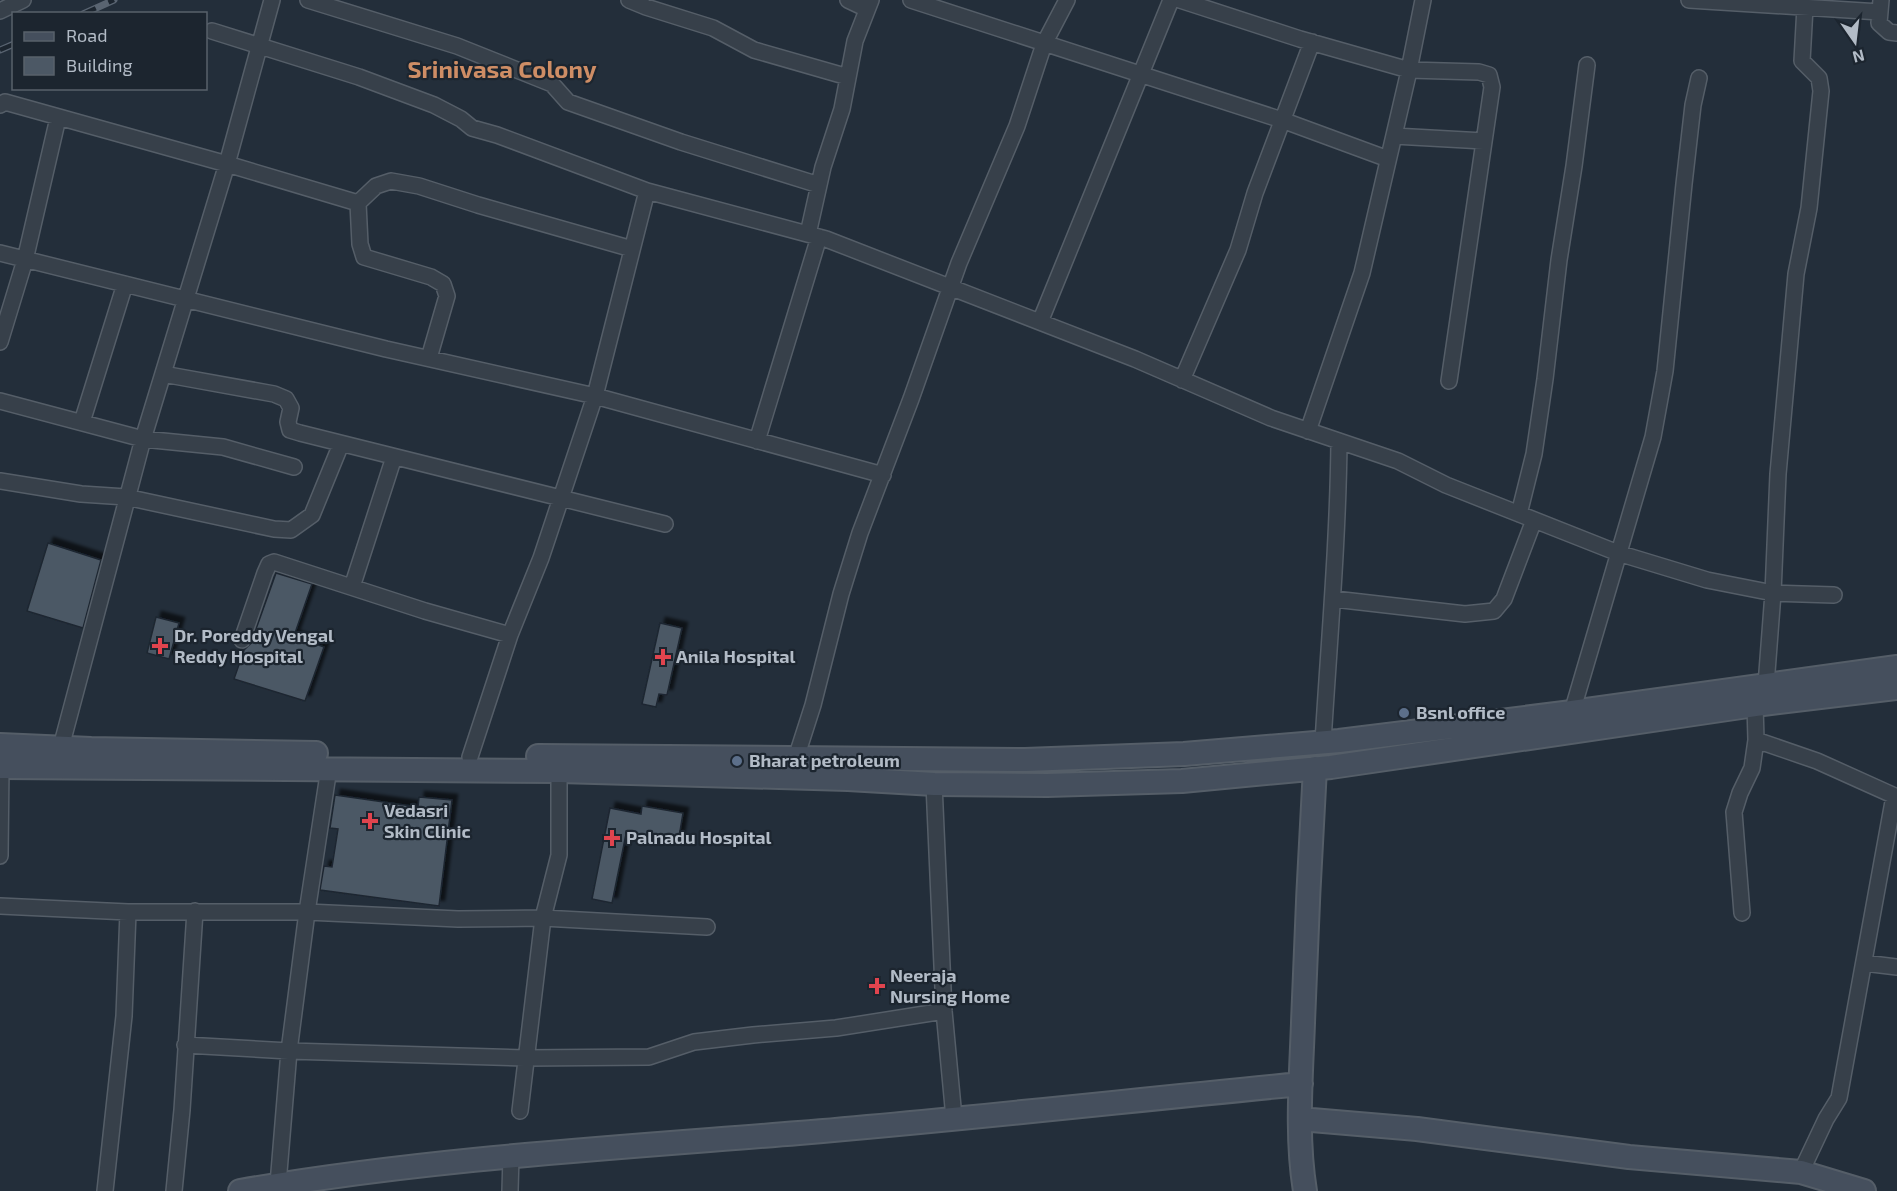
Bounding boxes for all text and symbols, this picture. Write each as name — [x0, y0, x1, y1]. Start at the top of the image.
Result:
legend — [12, 12, 207, 90]
north arrow — [1825, 12, 1885, 72]
text: Road — [66, 24, 107, 46]
text: N — [1851, 46, 1867, 68]
text: Building — [66, 54, 133, 76]
district label: Srinivasa Colony — [408, 54, 597, 83]
place label: Dr. Poreddy Vengal Reddy Hospital — [174, 624, 334, 667]
marker: Dr. Poreddy Vengal Reddy Hospital — [151, 637, 169, 655]
place label: Anila Hospital — [676, 645, 796, 667]
marker: Anila Hospital — [654, 648, 672, 666]
place label: Bsnl office — [1416, 701, 1505, 723]
marker: Bsnl office — [1397, 706, 1411, 720]
place label: Bharat petroleum — [749, 749, 900, 771]
marker: Bharat petroleum — [730, 754, 744, 768]
place label: Vedasri Skin Clinic — [384, 799, 471, 842]
marker: Vedasri Skin Clinic — [361, 812, 379, 830]
place label: Palnadu Hospital — [626, 826, 772, 848]
marker: Palnadu Hospital — [603, 829, 621, 847]
place label: Neeraja Nursing Home — [890, 964, 1010, 1007]
marker: Neeraja Nursing Home — [868, 977, 886, 995]

